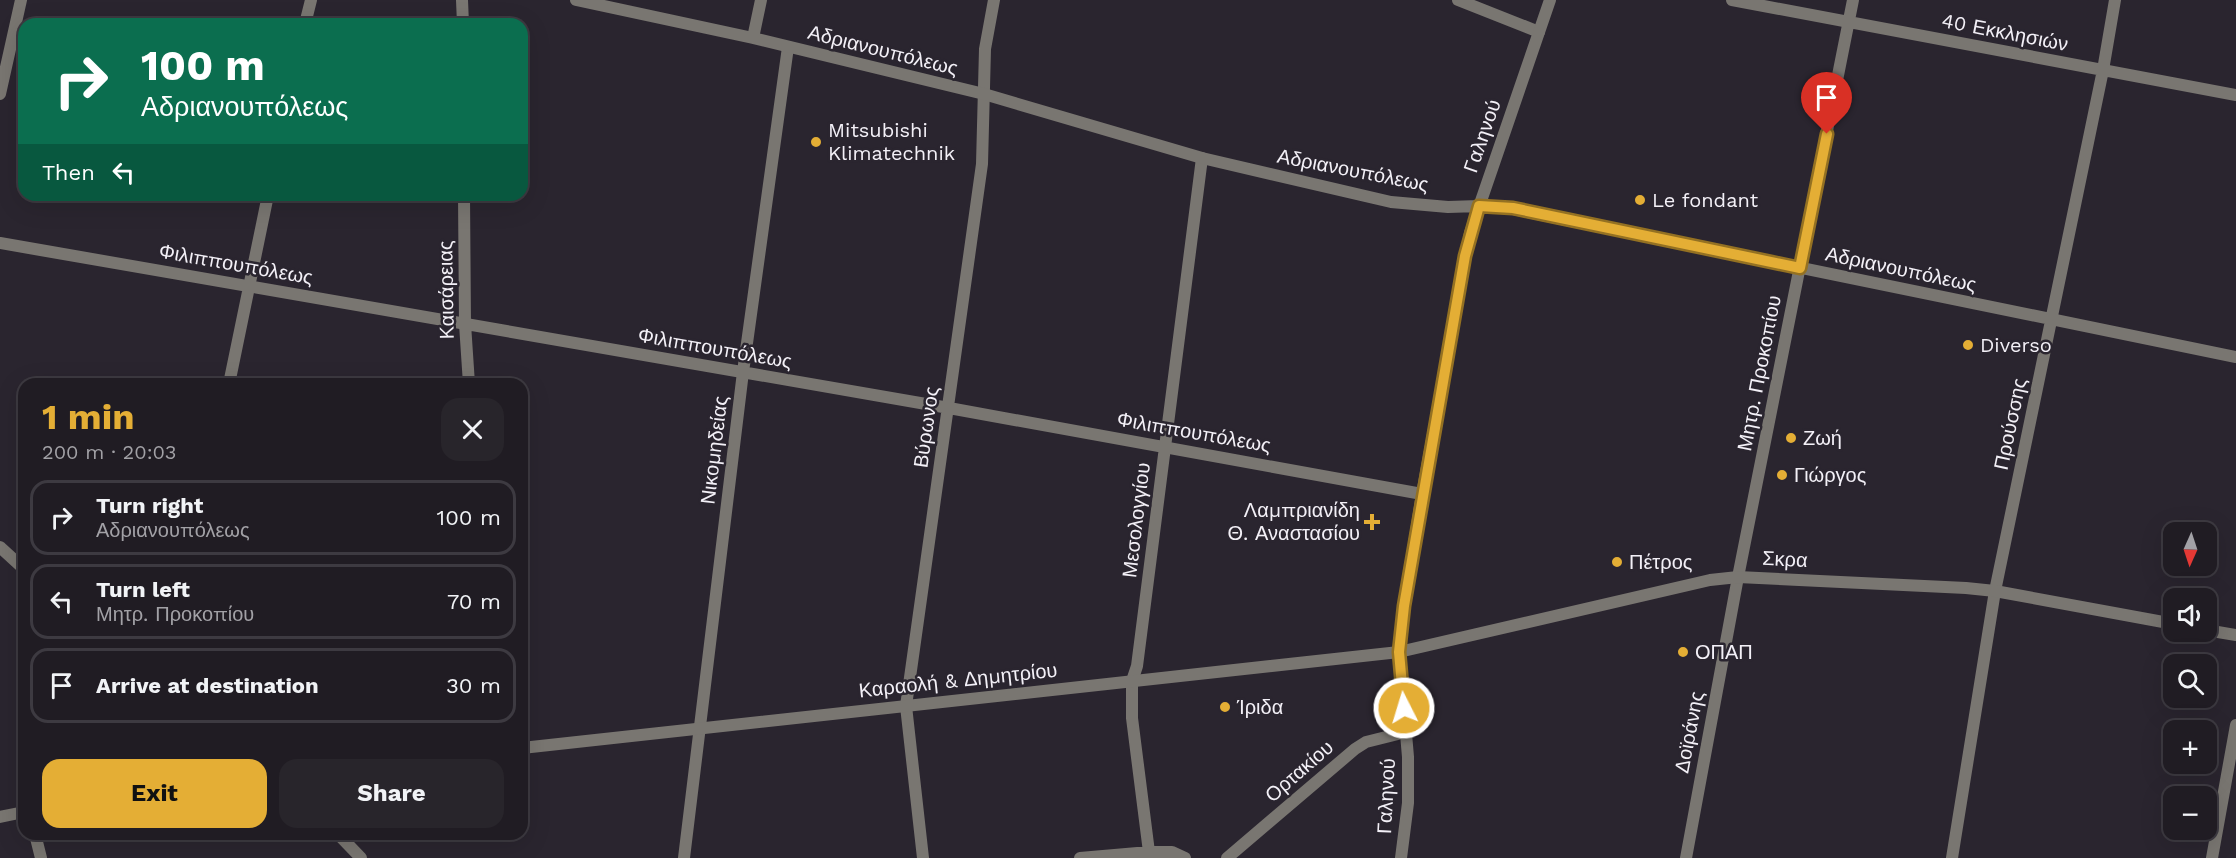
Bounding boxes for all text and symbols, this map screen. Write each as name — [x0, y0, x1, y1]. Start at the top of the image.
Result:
street label: 40 Εκκλησιών — [1940, 8, 2070, 56]
street label: Αδριανουπόλεως — [806, 20, 961, 80]
text: 100 m — [141, 41, 265, 90]
icon: right — [42, 42, 120, 120]
pin — [1801, 72, 1852, 134]
icon: arrive — [1810, 81, 1843, 114]
text: Αδριανουπόλεως — [141, 91, 348, 123]
street label: Γαληνού — [1458, 96, 1506, 176]
place label: Mitsubishi Klimatechnik — [828, 118, 955, 165]
marker: Mitsubishi Klimatechnik — [809, 135, 823, 149]
street label: Αδριανουπόλεως — [1275, 144, 1431, 196]
icon: left — [107, 156, 140, 189]
text: Then — [42, 160, 95, 185]
place label: Le fondant — [1652, 188, 1759, 212]
marker: Le fondant — [1633, 193, 1647, 207]
street label: Φιλιππουπόλεως — [157, 239, 315, 289]
street label: Καισάρειας — [433, 240, 459, 340]
street label: Αδριανουπόλεως — [1823, 241, 1979, 297]
street label: Μητρ. Προκοπίου — [1732, 293, 1786, 453]
street label: Φιλιππουπόλεως — [636, 323, 794, 373]
place label: Diverso — [1980, 333, 2052, 357]
marker: Diverso — [1961, 338, 1975, 352]
street label: Προύσσης — [1989, 376, 2032, 472]
street label: Βύρωνος — [908, 384, 944, 469]
street label: Νικομηδείας — [695, 394, 733, 506]
text: 1 min — [42, 396, 134, 438]
button: close — [441, 398, 504, 461]
street label: Φιλιππουπόλεως — [1115, 407, 1273, 457]
place label: Ζωή — [1803, 426, 1842, 450]
marker: Ζωή — [1784, 431, 1798, 445]
text: 200 m · 20:03 — [42, 440, 176, 464]
street label: Μεσολογγίου — [1117, 461, 1155, 579]
place label: Γιώργος — [1794, 463, 1867, 487]
marker: Γιώργος — [1775, 468, 1789, 482]
text: Turn right — [96, 493, 203, 518]
place label: Λαμπριανίδη Θ. Αναστασίου — [1227, 498, 1360, 545]
icon: right — [45, 501, 78, 534]
text: 100 m — [437, 505, 501, 530]
marker: Λαμπριανίδη Θ. Αναστασίου — [1365, 515, 1379, 529]
text: Αδριανουπόλεως — [96, 518, 250, 542]
north arrow — [2163, 522, 2217, 576]
map controls — [2163, 522, 2217, 840]
street label: Σκρα — [1762, 546, 1808, 572]
place label: Πέτρος — [1629, 550, 1693, 574]
marker: Πέτρος — [1610, 555, 1624, 569]
text: Turn left — [96, 577, 190, 602]
icon: left — [45, 585, 78, 618]
button: sound — [2163, 588, 2217, 642]
text: 70 m — [447, 589, 501, 614]
text: Μητρ. Προκοπίου — [96, 602, 254, 626]
place label: ΟΠΑΠ — [1695, 640, 1753, 664]
marker: ΟΠΑΠ — [1676, 645, 1690, 659]
button: search — [2163, 654, 2217, 708]
street label: Καραολή & Δημητρίου — [858, 658, 1058, 702]
icon: arrive — [45, 669, 78, 702]
text: Arrive at destination — [96, 673, 319, 698]
text: 30 m — [446, 673, 501, 698]
position arrow — [1372, 676, 1436, 740]
street label: Δοϊράνης — [1669, 689, 1709, 775]
place label: Ίριδα — [1236, 695, 1283, 719]
marker: Ίριδα — [1218, 700, 1232, 714]
button: + — [2163, 720, 2217, 774]
street label: Ορτακίου — [1260, 735, 1338, 807]
street label: Γαληνού — [1372, 758, 1400, 834]
button: Exit — [42, 759, 267, 828]
button: Share — [279, 759, 504, 828]
button: − — [2163, 786, 2217, 840]

